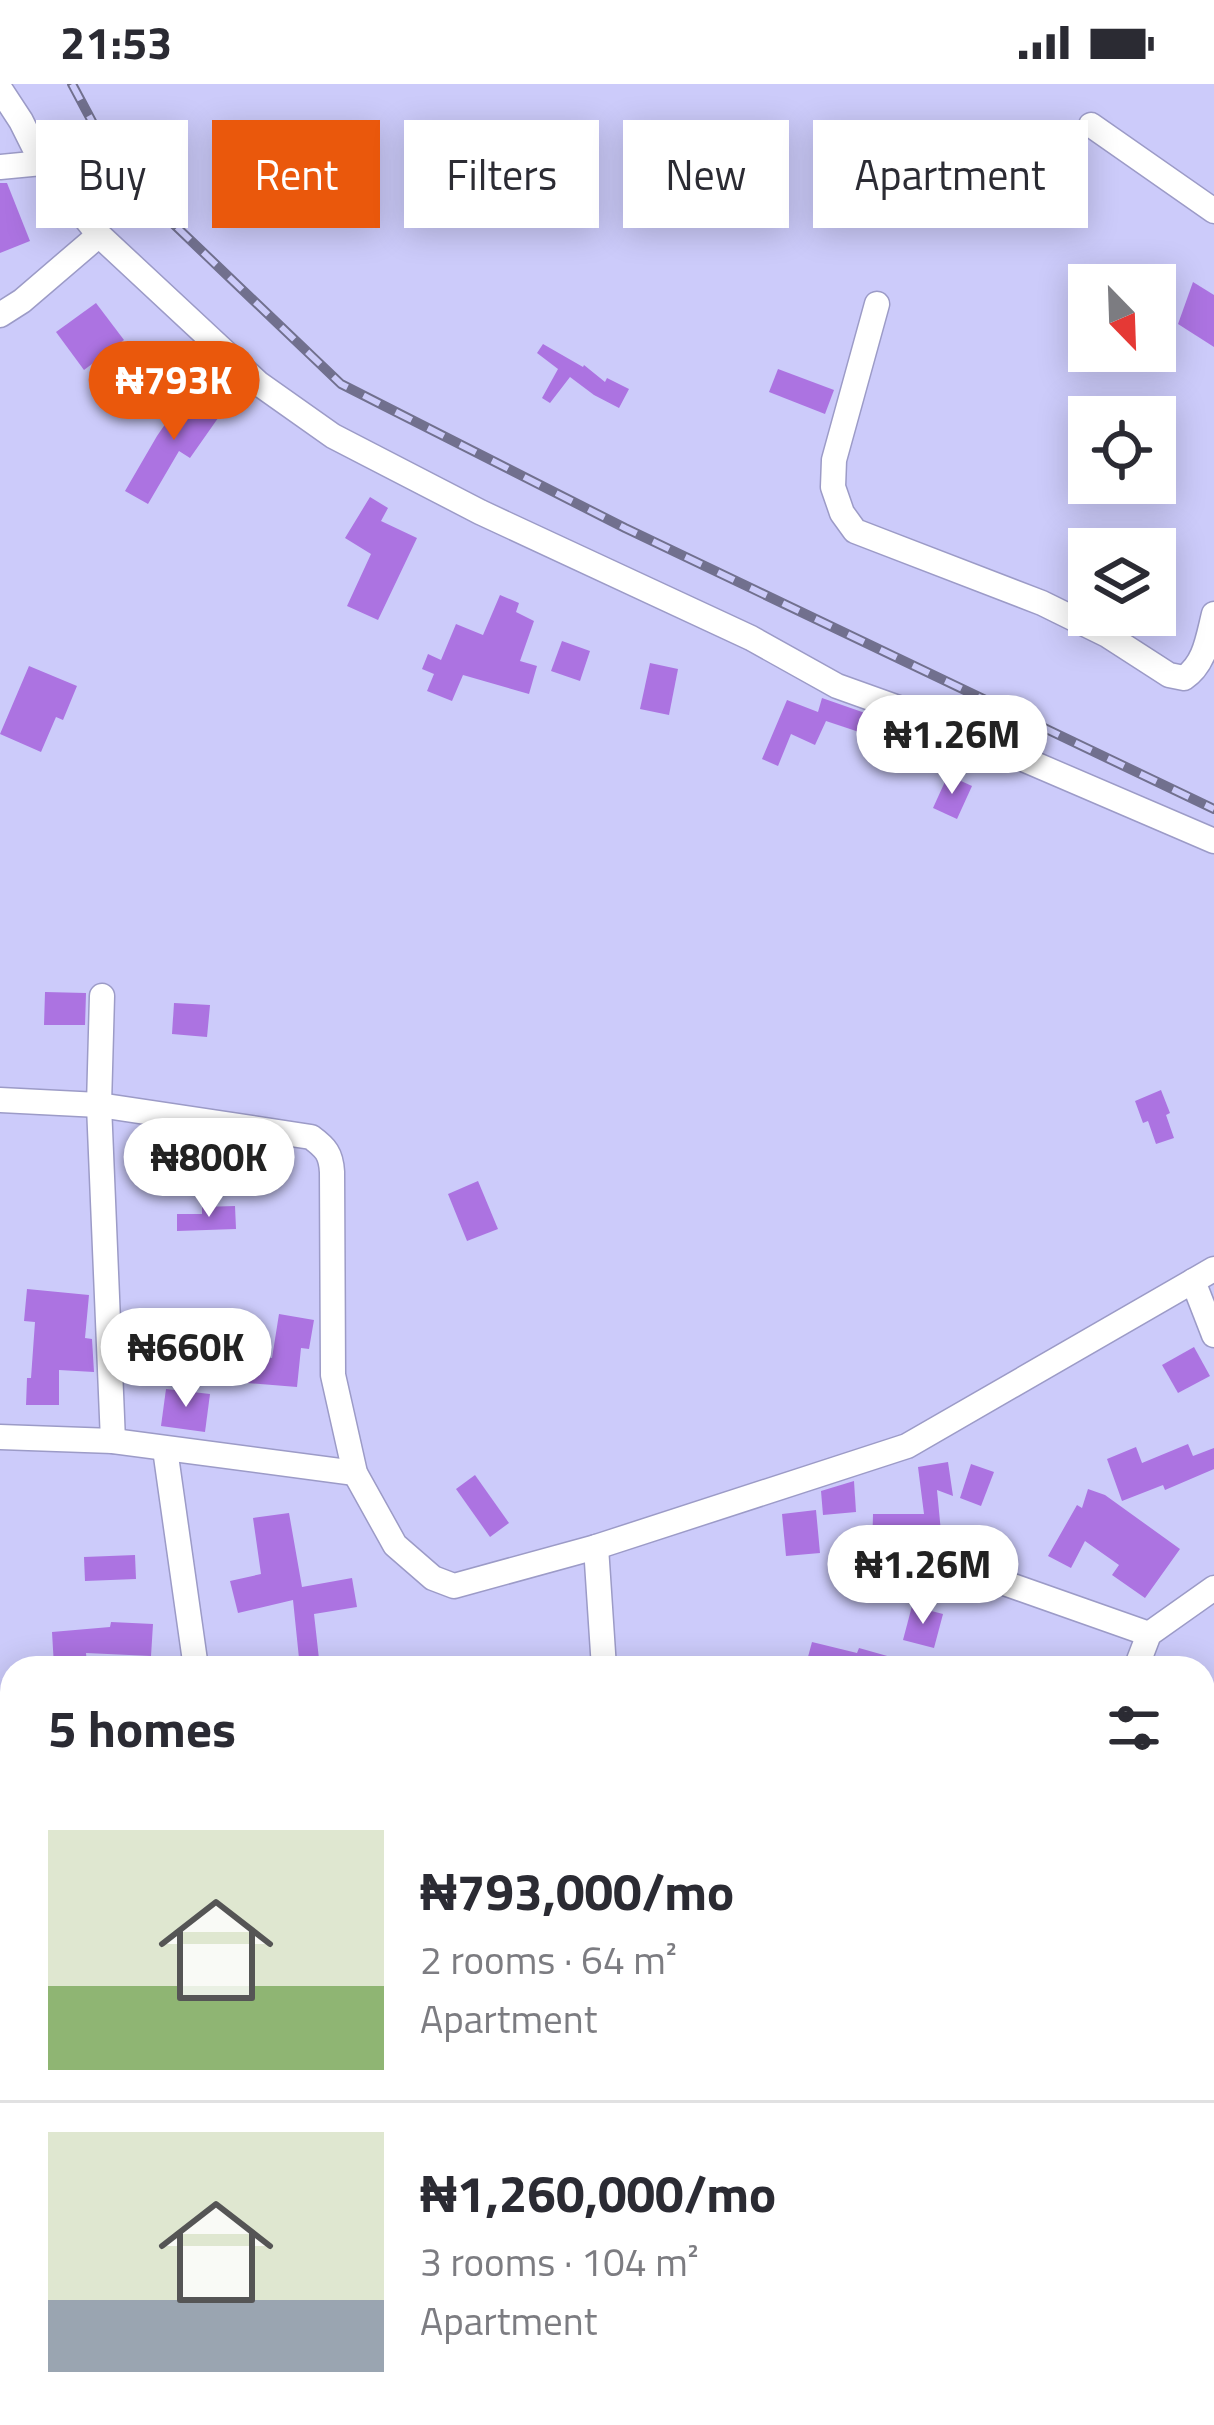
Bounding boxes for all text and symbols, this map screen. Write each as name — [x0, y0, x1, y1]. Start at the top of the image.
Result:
text: 21:53 — [60, 8, 172, 76]
chip: Buy — [36, 120, 188, 228]
chip: Rent — [212, 120, 380, 228]
chip: Filters — [404, 120, 599, 228]
chip: New — [623, 120, 789, 228]
chip: Apartment — [813, 120, 1088, 228]
north arrow — [1068, 264, 1176, 372]
map controls — [1068, 264, 1176, 636]
pin: ₦793K — [90, 341, 258, 443]
text: ₦793K — [116, 350, 232, 409]
button: locate — [1068, 396, 1176, 504]
button: layers — [1068, 528, 1176, 636]
pin: ₦1.26M — [854, 695, 1050, 797]
text: ₦1.26M — [883, 704, 1021, 763]
pin: ₦800K — [125, 1118, 293, 1220]
text: ₦800K — [151, 1127, 267, 1186]
pin: ₦660K — [102, 1308, 270, 1410]
text: ₦660K — [128, 1317, 244, 1376]
pin: ₦1.26M — [825, 1525, 1021, 1627]
text: ₦1.26M — [854, 1534, 992, 1593]
text: 5 homes — [48, 1689, 236, 1767]
icon: filters — [1101, 1695, 1167, 1761]
text: ₦793,000/mo — [420, 1852, 734, 1930]
icon: home — [144, 1878, 288, 2022]
text: 2 rooms · 64 m² — [420, 1930, 677, 1989]
text: Apartment — [420, 1989, 597, 2048]
text: ₦1,260,000/mo — [420, 2154, 776, 2232]
icon: home — [144, 2180, 288, 2324]
text: 3 rooms · 104 m² — [420, 2232, 699, 2291]
text: Apartment — [420, 2291, 597, 2350]

